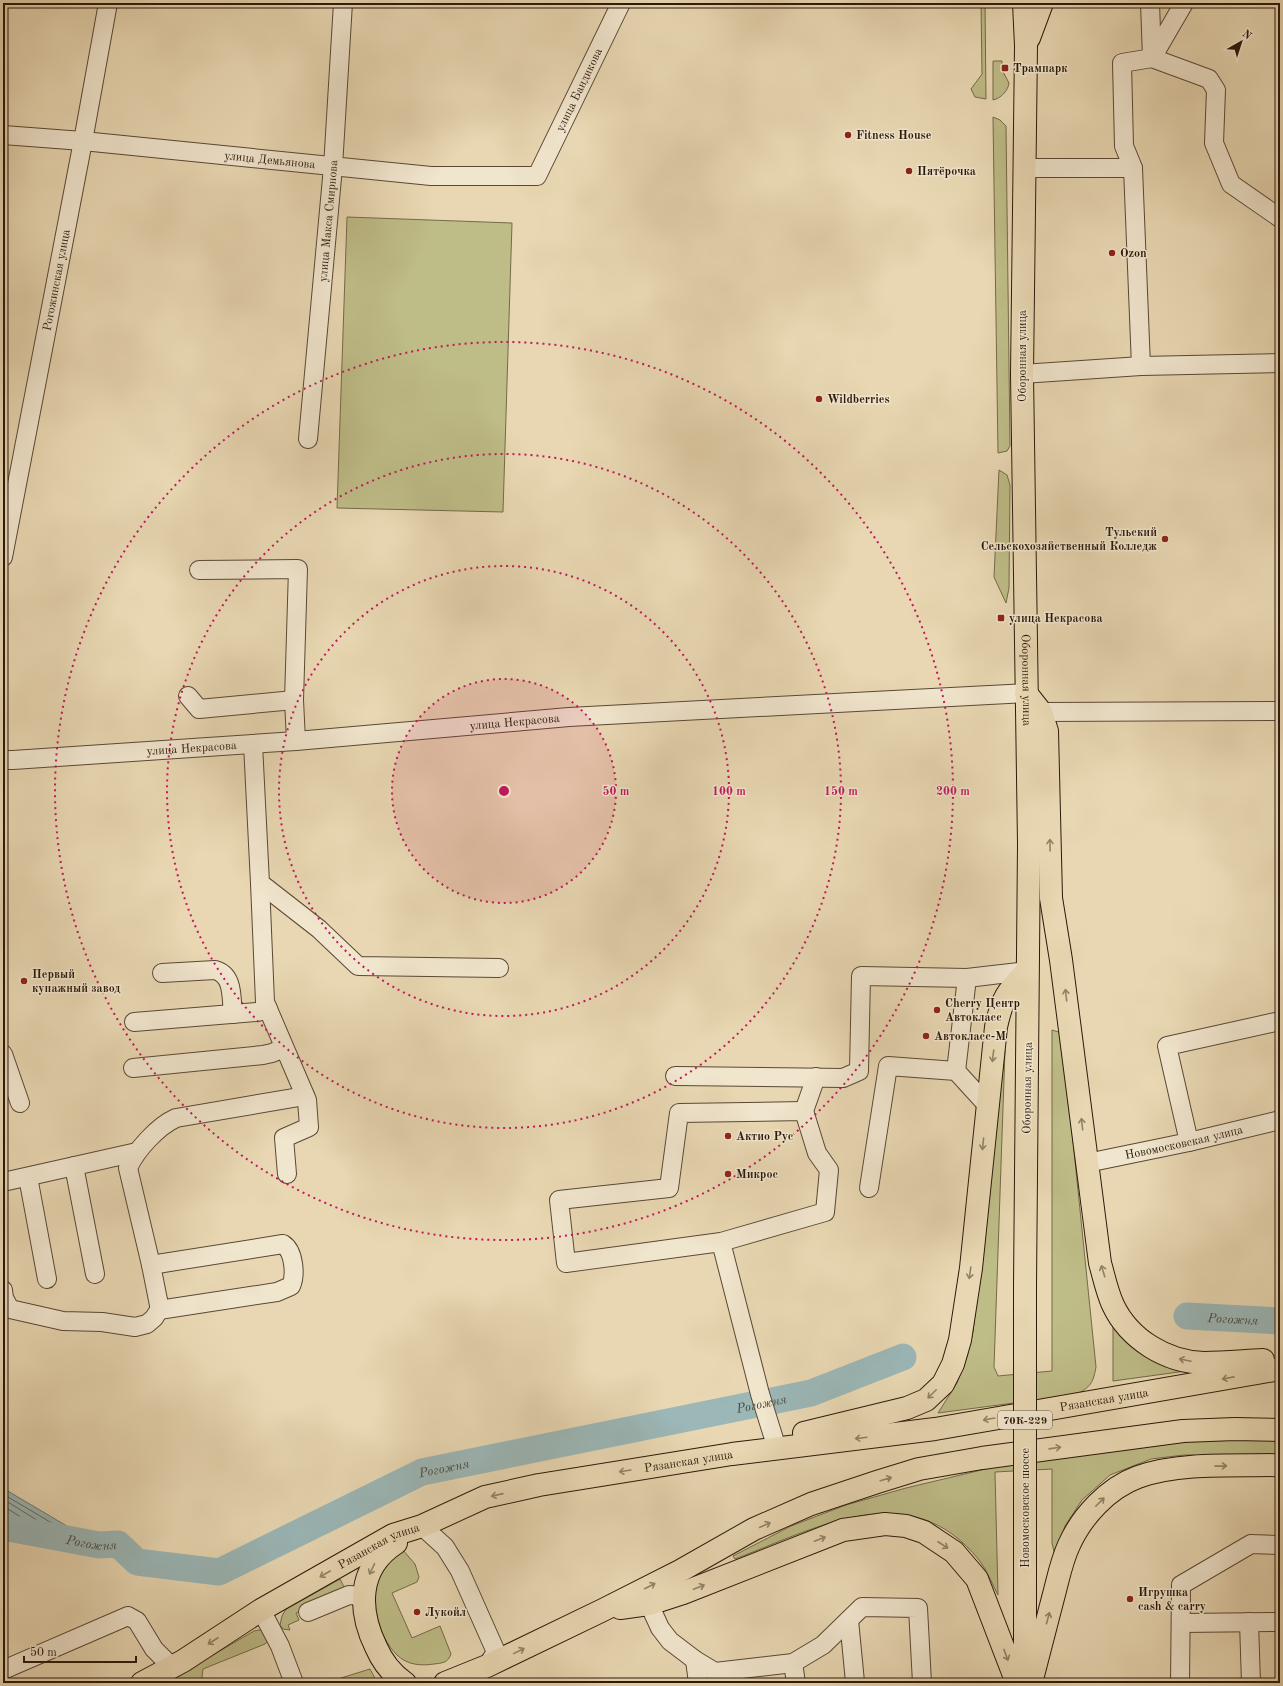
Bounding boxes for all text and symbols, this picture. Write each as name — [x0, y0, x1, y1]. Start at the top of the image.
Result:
north arrow — [1221, 22, 1261, 62]
text: N — [1240, 28, 1254, 43]
street label: улица Бандикова — [555, 46, 605, 134]
marker: Трампарк — [1000, 63, 1010, 73]
place label: Трампарк — [1013, 63, 1068, 75]
marker: Fitness House — [843, 130, 853, 140]
place label: Fitness House — [856, 130, 932, 142]
street label: улица Демьянова — [224, 150, 316, 171]
street label: улица Макса Смирнова — [317, 159, 340, 283]
marker: Пятёрочка — [904, 166, 914, 176]
place label: Пятёрочка — [917, 166, 976, 178]
street label: Рогожинская улица — [42, 228, 73, 332]
marker: Ozon — [1107, 248, 1117, 258]
place label: Ozon — [1120, 248, 1147, 260]
street label: Оборонная улица — [1017, 310, 1029, 402]
marker: Wildberries — [814, 394, 824, 404]
place label: Wildberries — [827, 394, 890, 406]
place label: Тульский Сельскохозяйственный Колледж — [981, 527, 1157, 553]
marker: Тульский Сельскохозяйственный Колледж — [1160, 534, 1170, 544]
marker: улица Некрасова — [996, 613, 1006, 623]
place label: улица Некрасова — [1009, 613, 1102, 625]
street label: Оборонная улица — [1019, 634, 1032, 726]
street label: улица Некрасова — [469, 713, 560, 733]
street label: улица Некрасова — [146, 740, 237, 758]
centre of rings — [497, 784, 511, 798]
text: 50 m — [603, 785, 630, 798]
text: 150 m — [824, 785, 858, 798]
text: 100 m — [712, 786, 746, 798]
text: 200 m — [936, 786, 970, 798]
one-way arrow — [1046, 839, 1054, 852]
place label: Первый купажный завод — [32, 969, 120, 995]
marker: Первый купажный завод — [19, 976, 29, 986]
one-way arrow — [1062, 989, 1070, 1002]
place label: Cherry Центр Автокласс — [945, 998, 1020, 1024]
marker: Cherry Центр Автокласс — [932, 1005, 942, 1015]
marker: Автокласс-М — [921, 1031, 931, 1041]
place label: Автокласс-М — [934, 1031, 1006, 1043]
street label: Оборонная улица — [1021, 1042, 1035, 1134]
one-way arrow — [989, 1049, 997, 1062]
one-way arrow — [1078, 1118, 1086, 1131]
street label: Новомосковская улица — [1124, 1124, 1244, 1162]
marker: Актио Рус — [723, 1131, 733, 1141]
place label: Актио Рус — [736, 1131, 794, 1143]
one-way arrow — [979, 1137, 987, 1150]
marker: Микрос — [723, 1169, 733, 1179]
place label: Микрос — [736, 1169, 778, 1181]
one-way arrow — [966, 1266, 974, 1279]
one-way arrow — [1098, 1266, 1106, 1278]
water label: Рогожня — [1206, 1312, 1259, 1328]
one-way arrow — [1179, 1356, 1192, 1364]
one-way arrow — [1222, 1374, 1235, 1382]
street label: Рязанская улица — [1059, 1387, 1149, 1414]
one-way arrow — [927, 1389, 937, 1399]
water label: Рогожня — [734, 1393, 788, 1416]
road number: 70К-229 — [998, 1411, 1052, 1429]
one-way arrow — [983, 1416, 996, 1424]
one-way arrow — [855, 1434, 868, 1442]
one-way arrow — [1048, 1444, 1061, 1452]
street label: Новомосковское шоссе — [1020, 1447, 1032, 1568]
street label: Рязанская улица — [643, 1449, 734, 1475]
water label: Рогожня — [417, 1458, 470, 1481]
one-way arrow — [1214, 1462, 1227, 1470]
one-way arrow — [619, 1467, 632, 1475]
one-way arrow — [879, 1475, 892, 1482]
one-way arrow — [491, 1491, 504, 1499]
one-way arrow — [1095, 1497, 1105, 1507]
one-way arrow — [758, 1521, 770, 1528]
street label: Рязанская улица — [336, 1522, 421, 1572]
water label: Рогожня — [64, 1534, 117, 1554]
one-way arrow — [813, 1535, 825, 1543]
one-way arrow — [937, 1541, 949, 1549]
one-way arrow — [368, 1563, 375, 1575]
one-way arrow — [319, 1571, 331, 1579]
one-way arrow — [644, 1582, 656, 1589]
one-way arrow — [692, 1582, 704, 1590]
place label: Игрушка cash & carry — [1138, 1587, 1206, 1613]
marker: Игрушка cash & carry — [1125, 1594, 1135, 1604]
marker: Лукойл — [412, 1607, 422, 1617]
place label: Лукойл — [425, 1607, 466, 1619]
one-way arrow — [1044, 1612, 1052, 1625]
one-way arrow — [208, 1637, 219, 1645]
scale bar — [24, 1638, 136, 1664]
text: 50 m — [30, 1646, 57, 1659]
one-way arrow — [513, 1647, 525, 1654]
one-way arrow — [1003, 1648, 1011, 1660]

